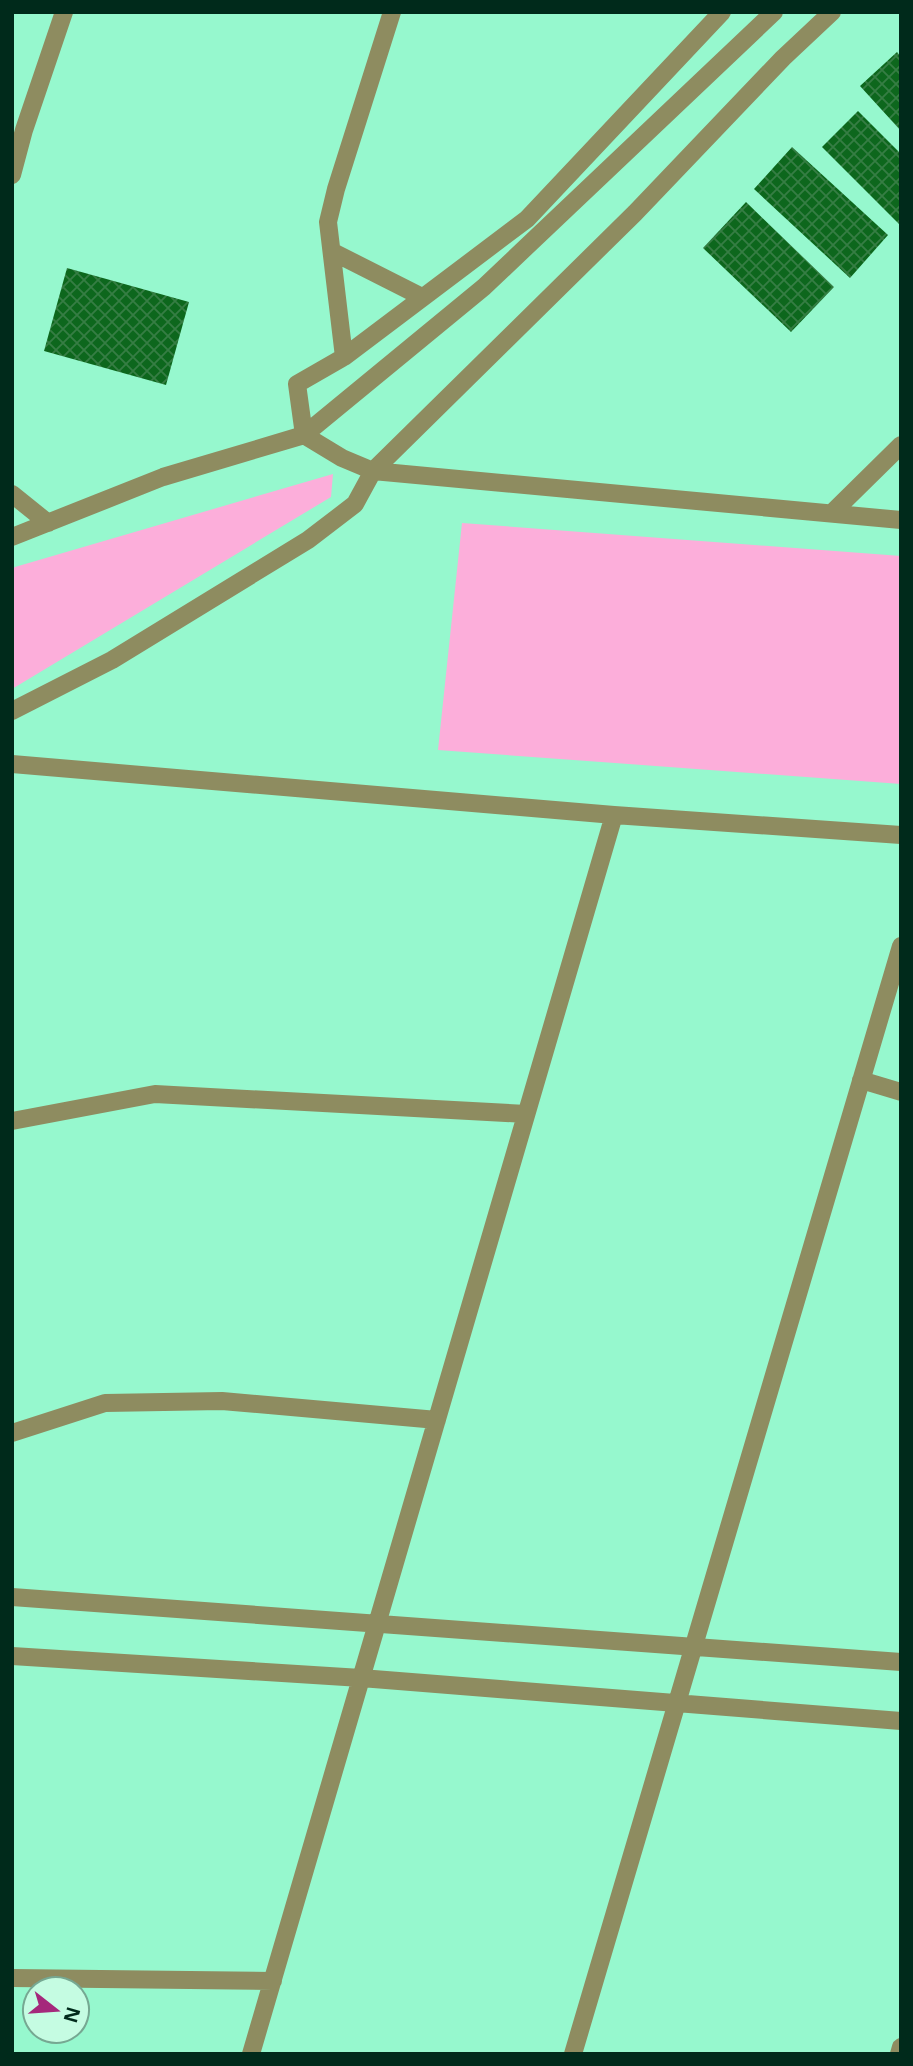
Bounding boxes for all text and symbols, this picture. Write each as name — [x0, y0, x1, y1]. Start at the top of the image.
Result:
north arrow — [21, 1975, 91, 2045]
text: N — [58, 2004, 87, 2026]

